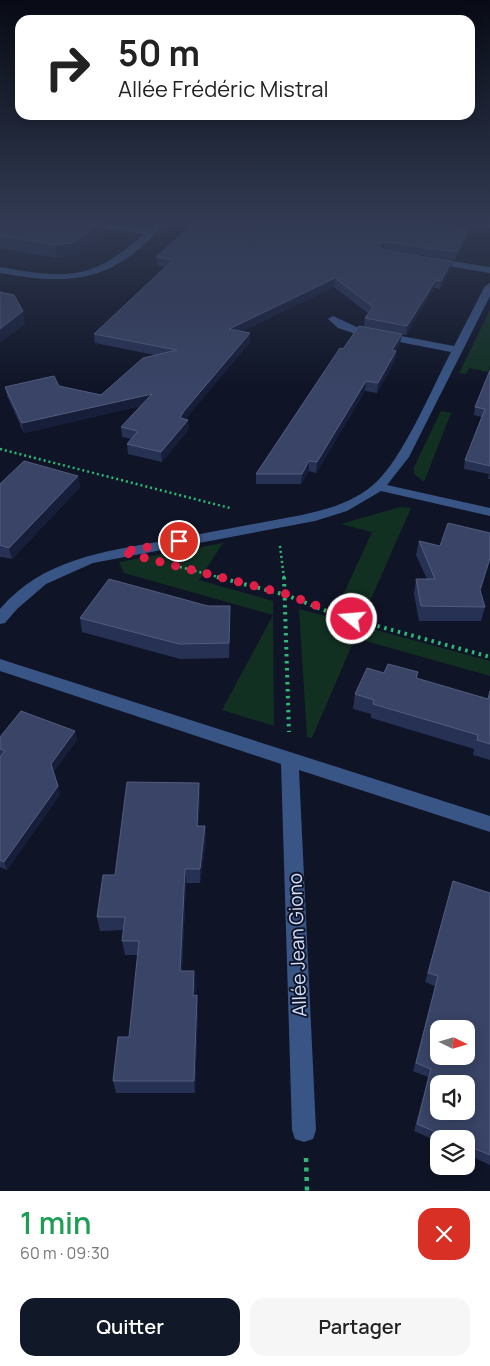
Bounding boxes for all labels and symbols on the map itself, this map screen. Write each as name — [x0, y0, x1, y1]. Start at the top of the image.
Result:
pin — [158, 520, 200, 562]
position arrow — [325, 592, 377, 644]
street label: Allée Jean Giono — [281, 873, 313, 1017]
north arrow — [430, 1020, 475, 1065]

